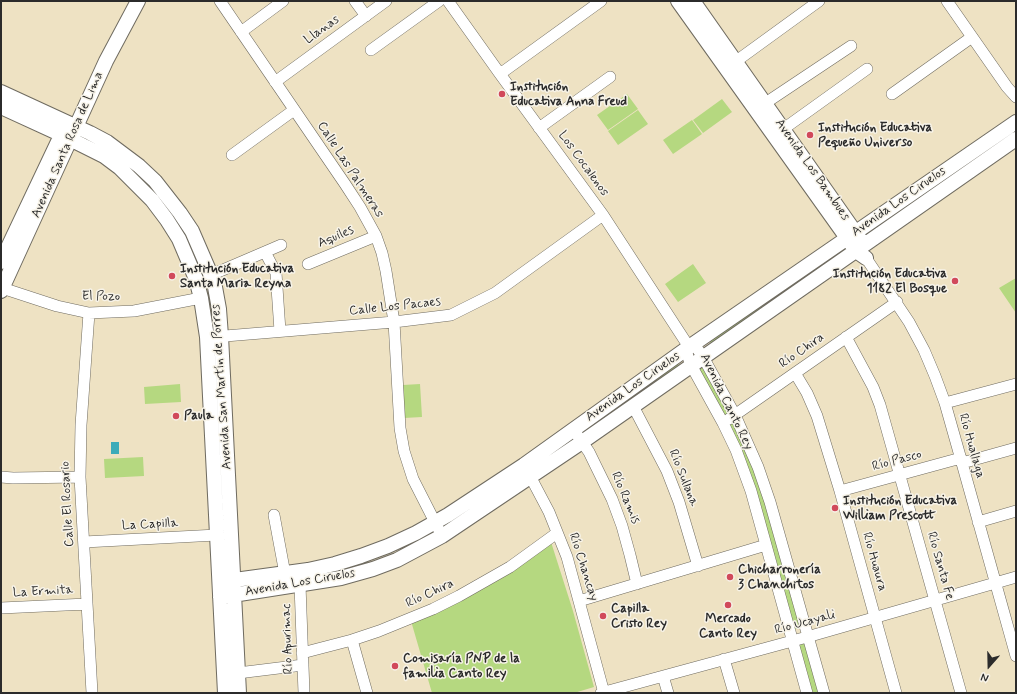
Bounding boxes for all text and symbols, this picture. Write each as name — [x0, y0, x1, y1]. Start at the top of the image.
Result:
street label: Llanas — [301, 12, 343, 48]
street label: Avenida Santa Rosa de Lima — [29, 70, 107, 220]
place label: Institución Educativa Anna Freud — [510, 79, 627, 110]
marker: Institución Educativa Anna Freud — [497, 89, 507, 99]
street label: Avenida Los Bambues — [771, 116, 853, 224]
street label: Calle Las Palmeras — [313, 119, 387, 221]
place label: Institución Educativa Pequeño Universo — [818, 120, 932, 151]
street label: Los Cocalenos — [554, 128, 612, 200]
marker: Institución Educativa Pequeño Universo — [805, 130, 815, 140]
street label: Avenida Los Ciruelos — [849, 164, 949, 240]
street label: Aquiles — [316, 222, 356, 252]
place label: Institución Educativa Santa Maria Reyna — [180, 261, 294, 292]
place label: Institución Educativa 1182 El Bosque — [833, 266, 947, 297]
marker: Institución Educativa Santa Maria Reyna — [167, 271, 177, 281]
marker: Institución Educativa 1182 El Bosque — [950, 276, 960, 286]
street label: El Pozo — [82, 289, 120, 305]
street label: Calle Los Pacaes — [348, 294, 442, 320]
street label: Avenida San Martín de Porres — [208, 304, 236, 470]
street label: Río Chira — [777, 330, 827, 372]
street label: Avenida Los Ciruelos — [583, 349, 683, 425]
street label: Avenida Canto Rey — [696, 351, 756, 453]
place label: Paula — [184, 408, 214, 424]
marker: Paula — [171, 411, 181, 421]
street label: Río Huallaga — [954, 412, 988, 480]
street label: Río Sullana — [665, 447, 701, 509]
street label: Río Pasco — [871, 447, 923, 475]
street label: Calle El Rosario — [58, 461, 78, 547]
street label: Río Ramis — [607, 470, 643, 526]
place label: Institución Educativa William Prescott — [843, 493, 957, 524]
marker: Institución Educativa William Prescott — [830, 503, 840, 513]
street label: La Capilla — [121, 516, 179, 534]
street label: Río Santa Fe — [923, 530, 957, 602]
street label: Río Chancay — [565, 531, 601, 603]
street label: Río Huaura — [858, 531, 890, 593]
place label: Chicharronería 3 Chanchitos — [738, 562, 821, 593]
street label: Avenida Los Ciruelos — [244, 566, 356, 600]
marker: Chicharronería 3 Chanchitos — [725, 572, 735, 582]
street label: Río Chira — [403, 576, 457, 612]
street label: La Ermita — [12, 583, 74, 601]
marker: Mercado Canto Rey — [723, 600, 733, 610]
place label: Capilla Cristo Rey — [611, 601, 667, 632]
street label: Río Apurimac — [279, 603, 297, 675]
street label: Río Ucayali — [773, 607, 837, 639]
marker: Capilla Cristo Rey — [598, 611, 608, 621]
place label: Mercado Canto Rey — [699, 611, 757, 642]
north arrow — [969, 646, 1009, 686]
place label: Comisaría PNP de la familia Canto Rey — [403, 651, 520, 682]
marker: Comisaría PNP de la familia Canto Rey — [390, 661, 400, 671]
text: N — [979, 669, 991, 685]

